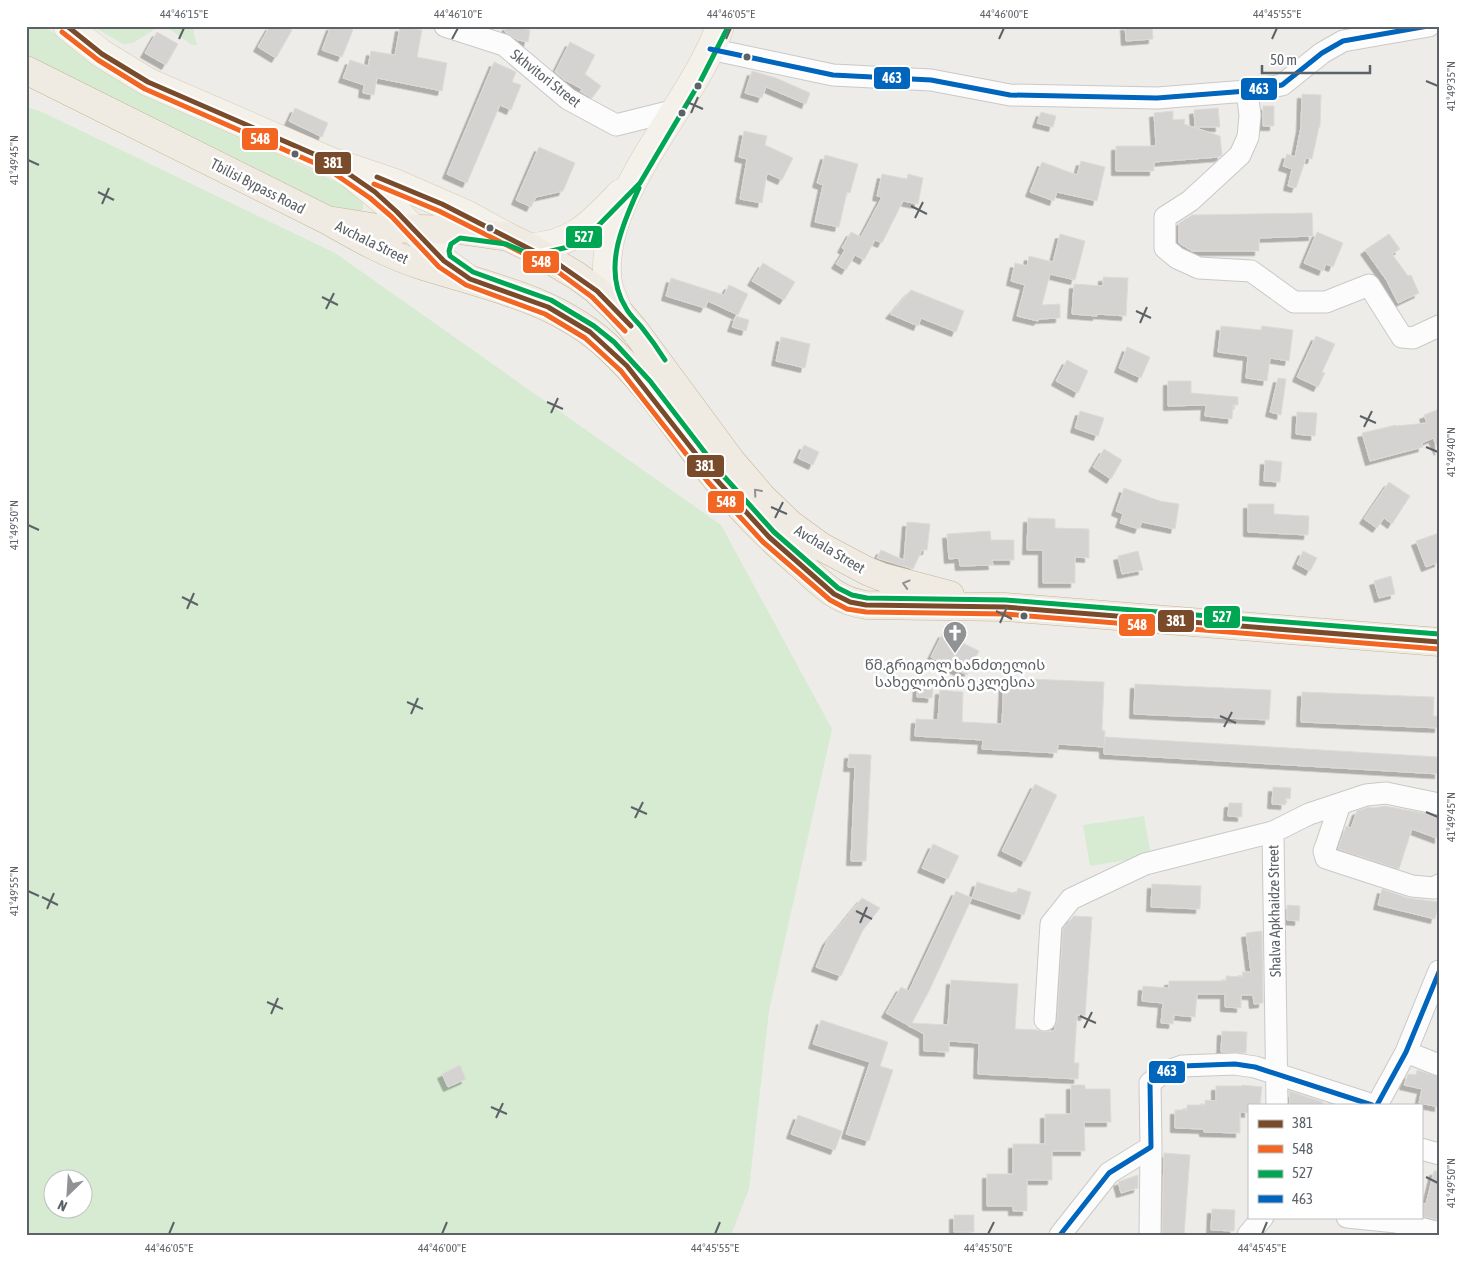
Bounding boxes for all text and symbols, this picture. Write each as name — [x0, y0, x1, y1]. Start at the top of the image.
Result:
text: 44°46'15"E — [160, 7, 208, 21]
text: 44°46'10"E — [434, 7, 482, 21]
text: 44°46'05"E — [707, 7, 755, 21]
text: 44°46'00"E — [980, 7, 1028, 21]
text: 44°45'55"E — [1253, 7, 1301, 21]
scale bar — [1262, 42, 1370, 74]
street label: Skhvitori Street — [508, 45, 584, 111]
text: 50 m — [1270, 51, 1297, 68]
unlabelled marker — [742, 52, 752, 62]
text: 41°49'35"N — [1444, 61, 1458, 111]
line badge: 463 — [873, 66, 911, 90]
text: 463 — [881, 70, 902, 86]
line badge: 463 — [1240, 77, 1278, 101]
unlabelled marker — [693, 81, 703, 91]
text: 463 — [1248, 81, 1269, 97]
unlabelled marker — [677, 108, 687, 118]
line badge: 548 — [241, 127, 279, 151]
text: 548 — [250, 131, 270, 147]
text: 41°49'45"N — [7, 135, 21, 185]
unlabelled marker — [290, 149, 300, 159]
line badge: 381 — [314, 151, 352, 175]
street label: Tbilisi Bypass Road — [208, 155, 308, 217]
text: 381 — [323, 155, 343, 171]
street label: Avchala Street — [333, 217, 411, 267]
unlabelled marker — [485, 223, 495, 233]
line badge: 527 — [565, 225, 603, 249]
text: 527 — [574, 229, 594, 245]
line badge: 548 — [522, 250, 560, 274]
text: 548 — [531, 254, 551, 270]
text: 41°49'40"N — [1444, 427, 1458, 477]
line badge: 381 — [686, 454, 725, 478]
text: 381 — [695, 458, 715, 474]
one-way arrow — [754, 488, 763, 497]
line badge: 548 — [707, 490, 745, 514]
text: 548 — [716, 494, 736, 510]
text: 41°49'50"N — [7, 500, 21, 550]
street label: Avchala Street — [792, 521, 868, 577]
one-way arrow — [902, 579, 910, 590]
line badge: 527 — [1203, 605, 1241, 629]
line badge: 381 — [1157, 609, 1195, 633]
text: 527 — [1212, 609, 1232, 625]
unlabelled marker — [1019, 611, 1029, 621]
line badge: 548 — [1118, 613, 1156, 637]
text: 381 — [1166, 613, 1186, 629]
text: 548 — [1127, 617, 1147, 633]
church icon: წმ.გრიგოლ ხანძთელის სახელობის ეკლესია — [942, 620, 968, 654]
place label: წმ.გრიგოლ ხანძთელის სახელობის ეკლესია — [865, 656, 1045, 691]
text: 41°49'45"N — [1444, 792, 1458, 842]
street label: Shalva Apkhaidze Street — [1264, 845, 1284, 977]
text: 41°49'55"N — [7, 866, 21, 916]
line badge: 463 — [1148, 1060, 1186, 1084]
text: 463 — [1156, 1063, 1177, 1079]
legend — [1248, 1104, 1422, 1218]
text: 381 — [1292, 1114, 1313, 1131]
text: 548 — [1292, 1140, 1313, 1157]
text: 41°49'50"N — [1444, 1158, 1458, 1208]
text: 527 — [1292, 1164, 1313, 1181]
north arrow — [42, 1168, 92, 1218]
text: 463 — [1292, 1190, 1313, 1207]
text: N — [55, 1197, 70, 1215]
text: 44°46'05"E — [145, 1241, 193, 1255]
text: 44°46'00"E — [418, 1241, 466, 1255]
text: 44°45'55"E — [691, 1241, 739, 1255]
text: 44°45'50"E — [964, 1241, 1012, 1255]
text: 44°45'45"E — [1238, 1241, 1286, 1255]

